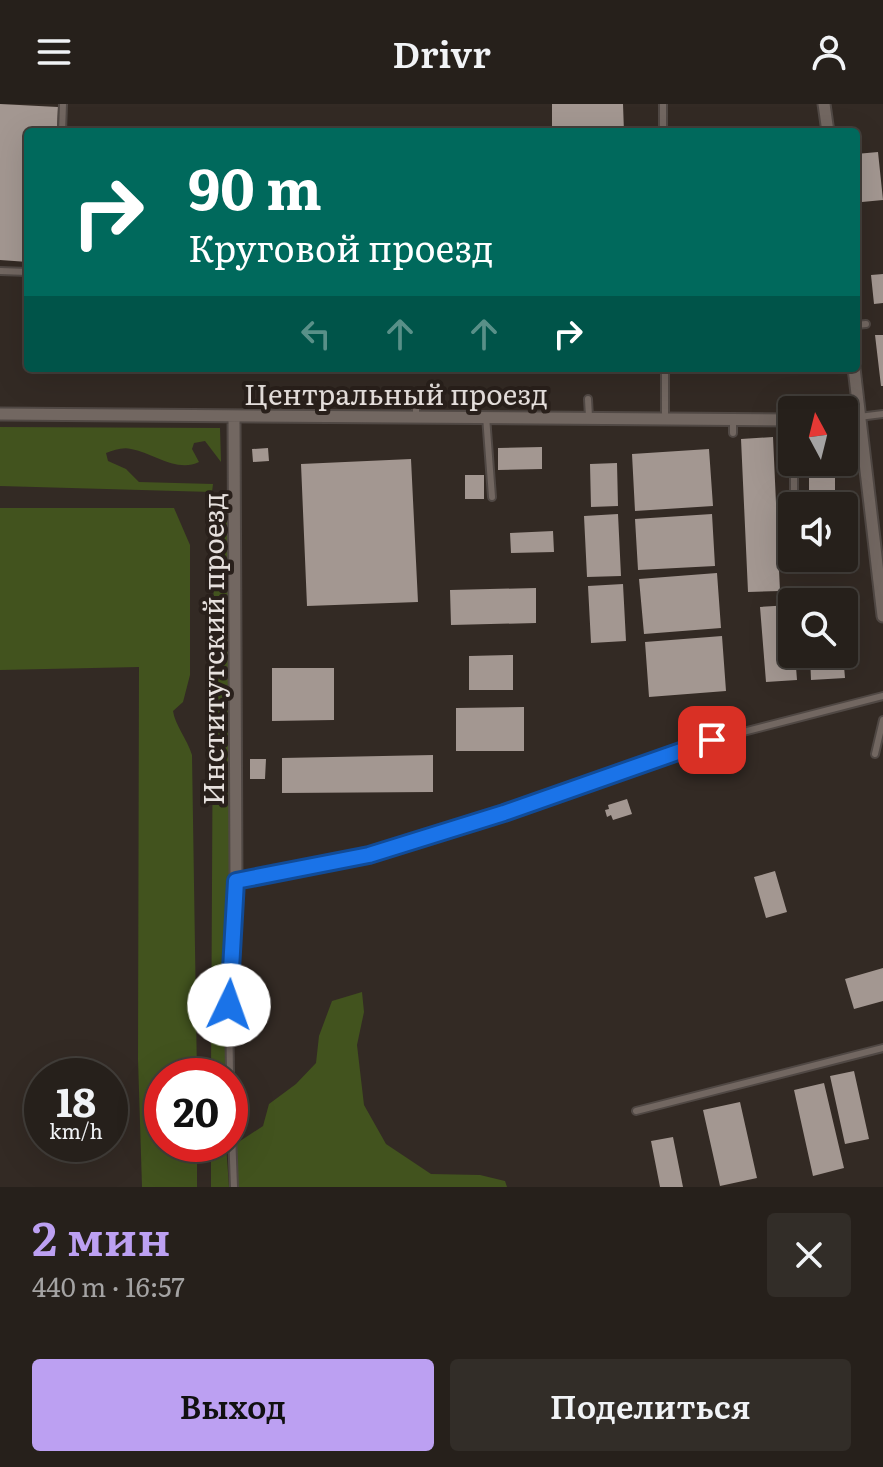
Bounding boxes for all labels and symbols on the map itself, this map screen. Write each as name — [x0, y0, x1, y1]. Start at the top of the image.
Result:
street label: Центральный проезд — [244, 372, 548, 414]
north arrow — [778, 396, 858, 476]
street label: Институтский проезд — [191, 493, 233, 805]
pin — [678, 706, 746, 774]
position arrow — [187, 963, 271, 1047]
speed limit sign: 20 — [144, 1058, 248, 1162]

